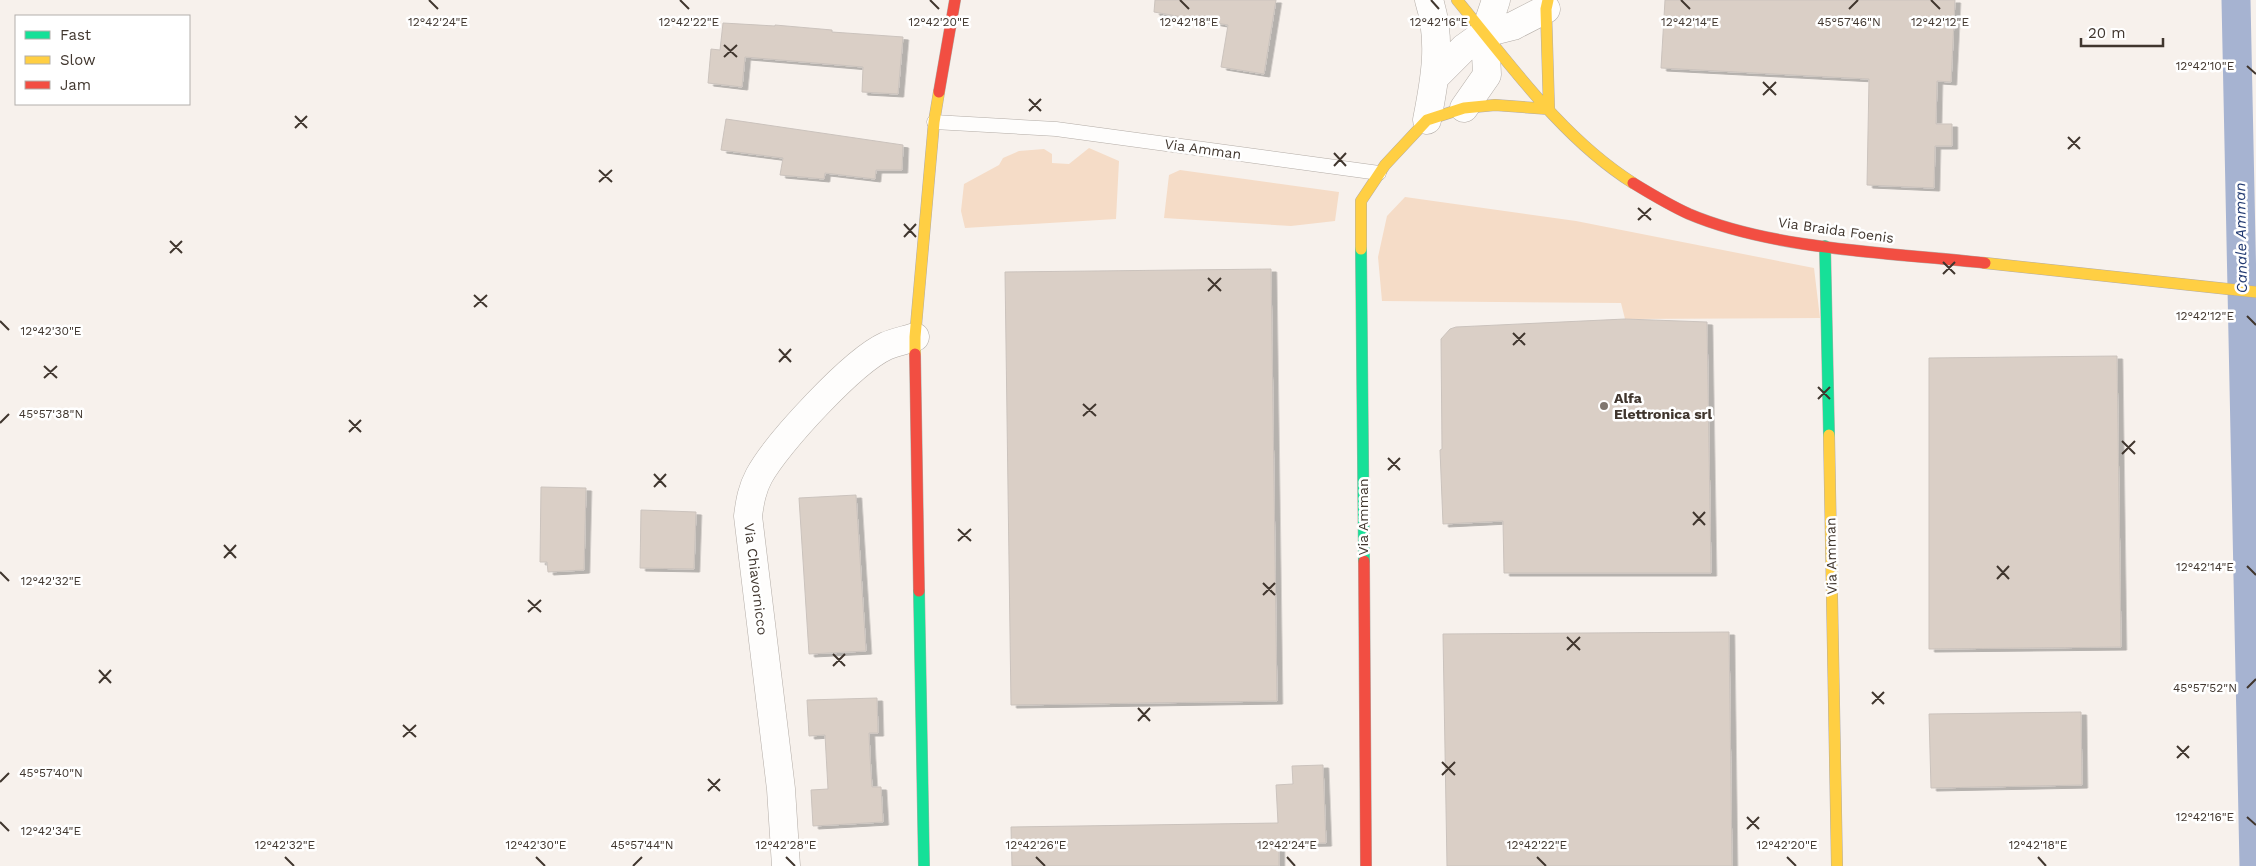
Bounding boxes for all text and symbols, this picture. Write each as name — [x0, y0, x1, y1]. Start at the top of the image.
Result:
legend — [15, 15, 190, 105]
text: 12°42'24"E — [408, 15, 468, 29]
text: 12°42'22"E — [659, 15, 720, 29]
text: 12°42'20"E — [909, 15, 970, 29]
text: 12°42'18"E — [1160, 15, 1219, 29]
text: 12°42'16"E — [1410, 15, 1469, 29]
text: 12°42'14"E — [1661, 15, 1719, 29]
text: 45°57'46"N — [1817, 15, 1881, 29]
text: 12°42'12"E — [1911, 15, 1969, 29]
scale bar — [2081, 15, 2164, 47]
text: 20 m — [2088, 24, 2126, 42]
text: Fast — [60, 26, 92, 44]
text: Slow — [60, 51, 96, 69]
text: 12°42'10"E — [2176, 59, 2235, 73]
text: Jam — [60, 76, 91, 94]
street label: Via Amman — [1164, 136, 1242, 162]
water label: Canale Amman — [2231, 183, 2251, 293]
street label: Via Braida Foenis — [1777, 214, 1895, 246]
text: 12°42'12"E — [2176, 309, 2234, 323]
text: 12°42'30"E — [21, 324, 82, 338]
place label: Alfa Elettronica srl — [1614, 390, 1713, 422]
marker: Alfa Elettronica srl — [1598, 400, 1610, 412]
text: 45°57'38"N — [19, 407, 83, 421]
street label: Via Amman — [1355, 478, 1371, 556]
street label: Via Amman — [1822, 517, 1840, 595]
street label: Via Chiavornicco — [741, 522, 771, 636]
text: 12°42'14"E — [2176, 560, 2234, 574]
text: 12°42'32"E — [21, 574, 82, 588]
text: 45°57'52"N — [2173, 681, 2237, 695]
text: 45°57'40"N — [19, 766, 83, 780]
text: 12°42'16"E — [2176, 810, 2235, 824]
text: 12°42'34"E — [21, 824, 81, 838]
text: 12°42'32"E — [255, 838, 316, 852]
text: 12°42'30"E — [506, 838, 567, 852]
text: 45°57'44"N — [611, 838, 673, 852]
text: 12°42'28"E — [756, 838, 817, 852]
text: 12°42'26"E — [1006, 838, 1067, 852]
text: 12°42'24"E — [1257, 838, 1317, 852]
text: 12°42'22"E — [1507, 838, 1568, 852]
text: 12°42'20"E — [1757, 838, 1818, 852]
text: 12°42'18"E — [2009, 838, 2068, 852]

